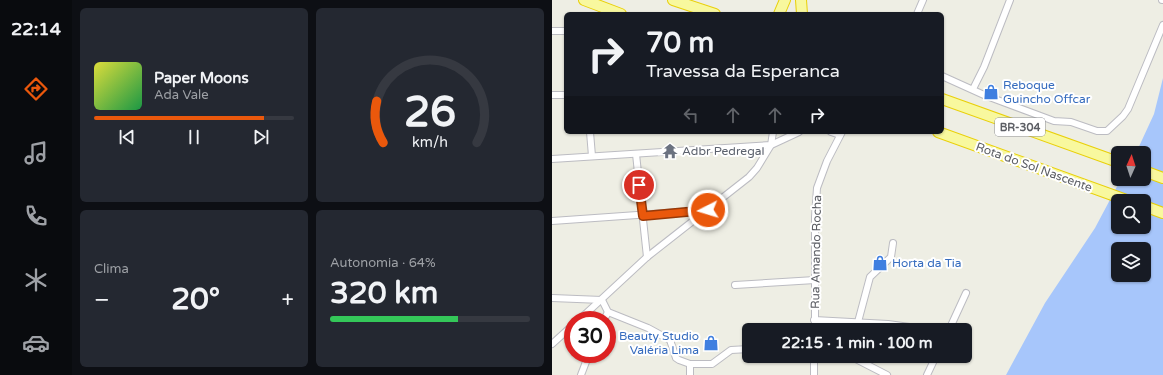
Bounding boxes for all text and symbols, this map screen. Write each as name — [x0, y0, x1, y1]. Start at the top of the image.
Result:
text: 22:14 — [11, 18, 61, 40]
text: 70 m — [646, 26, 714, 60]
icon: right — [580, 28, 632, 80]
text: Travessa da Esperanca — [646, 60, 840, 82]
text: Paper Moons — [154, 69, 249, 87]
icon: directions — [22, 75, 50, 103]
place label: Reboque Guincho Offcar — [1003, 78, 1091, 106]
shop icon: Reboque Guincho Offcar — [982, 83, 1000, 101]
text: Ada Vale — [154, 87, 209, 103]
text: 26 — [404, 88, 456, 138]
icon: left — [680, 104, 702, 126]
icon: ahead — [722, 104, 744, 126]
icon: ahead — [764, 104, 786, 126]
icon: right — [806, 104, 828, 126]
road number: BR-304 — [995, 118, 1045, 136]
icon: previous — [116, 126, 138, 148]
icon: pause — [183, 126, 205, 148]
icon: next — [250, 126, 272, 148]
text: km/h — [412, 134, 448, 151]
icon: music — [22, 139, 50, 167]
street label: Rota do Sol Nascente — [974, 139, 1094, 195]
temple icon: Adbr Pedregal — [661, 142, 679, 160]
place label: Adbr Pedregal — [682, 144, 764, 158]
north arrow — [1111, 146, 1151, 186]
map controls — [1111, 146, 1151, 282]
pin — [622, 168, 656, 202]
icon: arrive — [628, 174, 650, 196]
position arrow — [687, 189, 729, 231]
button: search — [1111, 194, 1151, 234]
street label: Rua Amando Rocha — [808, 195, 824, 309]
icon: phone — [22, 202, 50, 230]
button: layers — [1111, 242, 1151, 282]
shop icon: Horta da Tia — [871, 254, 889, 272]
text: Autonomia · 64% — [330, 255, 436, 271]
place label: Horta da Tia — [892, 256, 962, 270]
text: Clima — [94, 261, 129, 277]
icon: climate — [22, 266, 50, 294]
text: 320 km — [330, 275, 438, 312]
text: 20° — [171, 281, 220, 318]
text: − — [94, 287, 110, 313]
text: + — [282, 287, 294, 313]
speed limit sign: 30 — [564, 311, 616, 363]
icon: car — [22, 329, 50, 357]
place label: Beauty Studio Valéria Lima — [619, 329, 699, 357]
shop icon: Beauty Studio Valéria Lima — [702, 334, 720, 352]
text: 22:15 · 1 min · 100 m — [782, 334, 932, 352]

